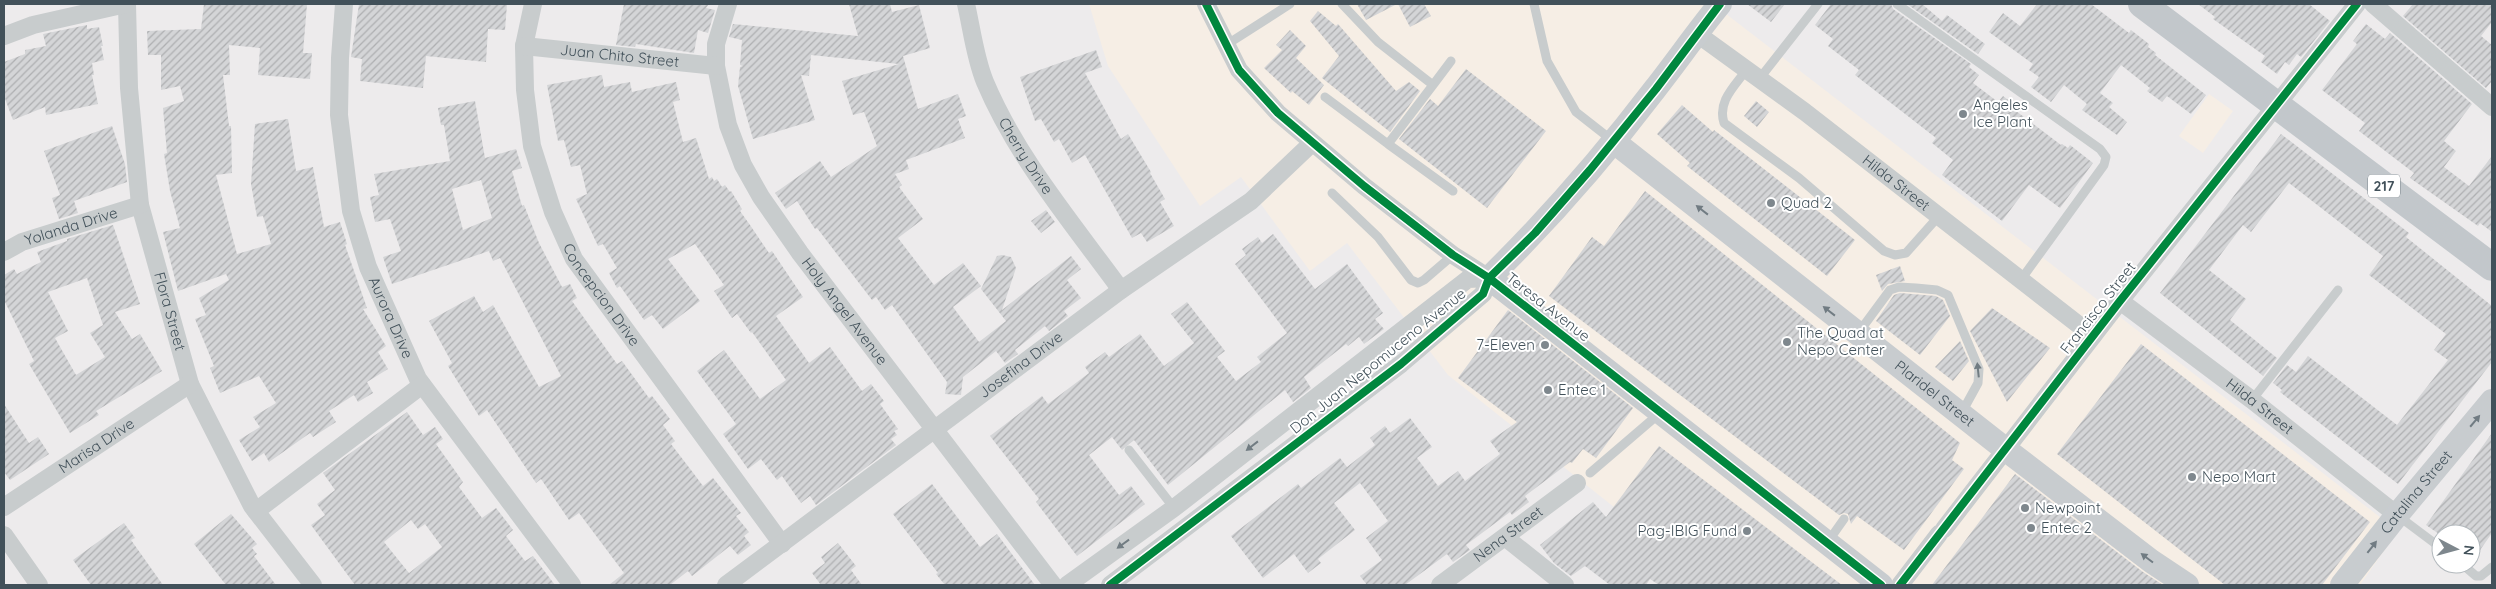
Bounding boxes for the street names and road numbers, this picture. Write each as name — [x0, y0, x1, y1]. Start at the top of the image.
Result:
street label: Juan Chito Street — [559, 40, 680, 71]
street label: Cherry Drive — [995, 114, 1057, 198]
street label: Hilda Street — [1859, 150, 1934, 215]
road number: 217 — [2368, 175, 2400, 198]
street label: Yolanda Drive — [22, 203, 120, 250]
street label: Concepcion Drive — [559, 240, 644, 350]
street label: Holy Angel Avenue — [798, 253, 892, 369]
street label: Francisco Street — [2056, 258, 2139, 358]
street label: Teresa Avenue — [1503, 268, 1594, 345]
street label: Flora Street — [150, 270, 190, 353]
street label: Aurora Drive — [365, 274, 418, 361]
street label: Don Juan Nepomuceno Avenue — [1286, 284, 1469, 437]
street label: Josefina Drive — [975, 327, 1066, 402]
street label: Plaridel Street — [1891, 356, 1979, 431]
street label: Hilda Street — [2222, 374, 2298, 438]
street label: Marisa Drive — [55, 413, 138, 477]
street label: Catalina Street — [2376, 446, 2456, 537]
street label: Nena Street — [1469, 502, 1547, 566]

